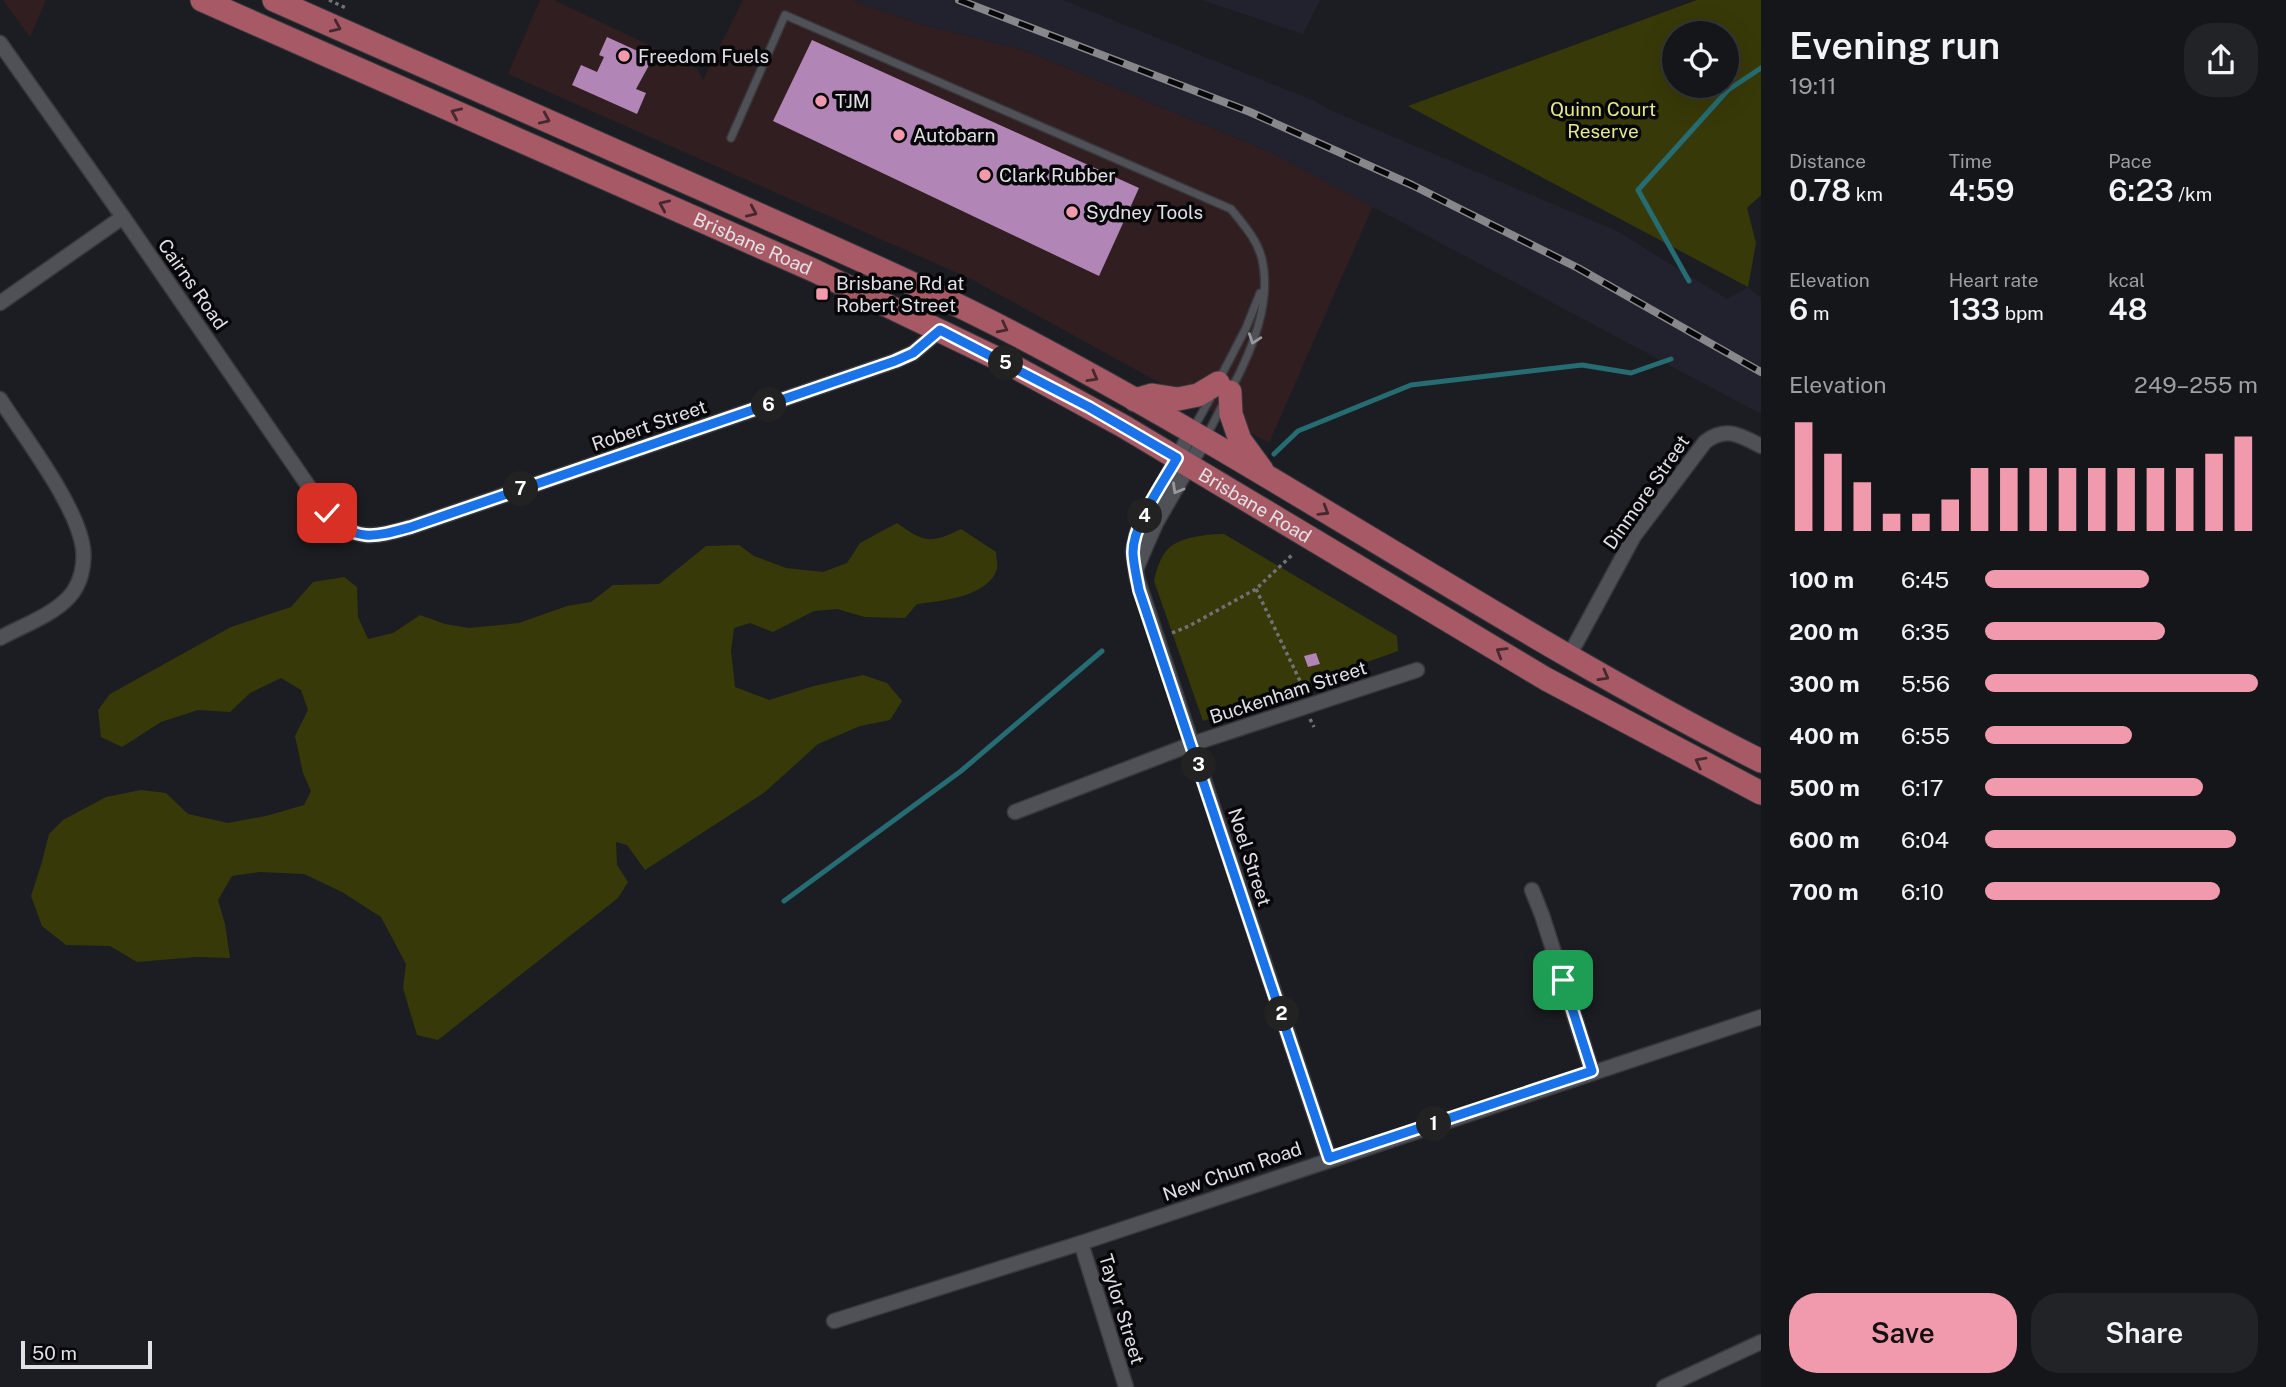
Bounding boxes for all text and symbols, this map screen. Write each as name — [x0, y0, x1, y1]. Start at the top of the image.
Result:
one-way arrow — [330, 19, 342, 33]
map controls — [1662, 21, 1739, 98]
button: locate — [1662, 21, 1739, 98]
text: Evening run — [1789, 23, 2000, 68]
button: share — [2184, 23, 2258, 97]
place label: Freedom Fuels — [638, 45, 769, 67]
marker: Freedom Fuels — [616, 48, 632, 64]
text: 19:11 — [1789, 72, 1837, 99]
place label: TJM — [835, 90, 870, 112]
marker: TJM — [813, 93, 829, 109]
park label: Quinn Court Reserve — [1550, 98, 1656, 142]
one-way arrow — [451, 107, 463, 121]
one-way arrow — [537, 111, 550, 125]
place label: Autobarn — [913, 124, 995, 146]
marker: Autobarn — [891, 127, 907, 143]
text: Distance — [1789, 150, 1866, 172]
text: Time — [1949, 150, 1992, 172]
text: Pace — [2108, 150, 2152, 172]
place label: Clark Rubber — [999, 164, 1116, 186]
marker: Clark Rubber — [977, 167, 993, 183]
text: 0.78 — [1789, 172, 1851, 208]
text: 4:59 — [1949, 172, 2015, 208]
text: 6:23 — [2108, 172, 2174, 208]
text: km — [1851, 183, 1883, 205]
text: /km — [2174, 183, 2212, 205]
one-way arrow — [659, 199, 672, 213]
place label: Sydney Tools — [1086, 201, 1203, 223]
one-way arrow — [745, 204, 758, 218]
marker: Sydney Tools — [1064, 204, 1080, 220]
street label: Brisbane Road — [690, 207, 815, 279]
street label: Cairns Road — [154, 234, 232, 334]
text: Elevation — [1789, 269, 1870, 291]
text: Heart rate — [1949, 269, 2038, 291]
text: kcal — [2108, 269, 2145, 291]
place label: Brisbane Rd at Robert Street — [836, 272, 964, 316]
marker: Brisbane Rd at Robert Street — [814, 286, 830, 302]
text: 6 — [1789, 291, 1808, 327]
text: 133 — [1949, 291, 2000, 327]
text: 48 — [2108, 291, 2147, 327]
text: m — [1808, 302, 1829, 324]
text: bpm — [2000, 302, 2044, 324]
one-way arrow — [996, 320, 1008, 334]
one-way arrow — [1248, 333, 1262, 345]
pin: 5 — [988, 346, 1024, 380]
text: 5 — [999, 351, 1012, 373]
one-way arrow — [1086, 369, 1099, 382]
text: Elevation — [1789, 371, 1887, 398]
text: 249–255 m — [2134, 371, 2258, 398]
pin: 6 — [752, 388, 786, 422]
text: 6 — [762, 393, 775, 415]
street label: Robert Street — [589, 395, 709, 455]
street label: Dinmore Street — [1599, 431, 1693, 553]
street label: Brisbane Road — [1195, 463, 1315, 547]
pin: 7 — [504, 472, 538, 506]
text: 7 — [515, 477, 526, 499]
one-way arrow — [1172, 481, 1185, 494]
pin — [297, 483, 357, 543]
icon: check — [308, 494, 346, 532]
pin: 4 — [1128, 498, 1162, 534]
one-way arrow — [1316, 503, 1329, 516]
text: 4 — [1138, 504, 1151, 526]
text: 100 m — [1789, 566, 1854, 593]
text: 6:45 — [1901, 566, 1949, 593]
text: 200 m — [1789, 618, 1859, 645]
text: 6:35 — [1901, 618, 1950, 645]
one-way arrow — [1496, 648, 1509, 661]
street label: Buckenham Street — [1207, 656, 1369, 728]
one-way arrow — [1597, 668, 1610, 681]
text: 300 m — [1789, 670, 1860, 697]
text: 5:56 — [1901, 670, 1950, 697]
text: 400 m — [1789, 722, 1859, 749]
text: 6:55 — [1901, 722, 1950, 749]
pin: 3 — [1182, 748, 1216, 782]
text: 3 — [1192, 753, 1205, 775]
one-way arrow — [1695, 756, 1708, 770]
text: 500 m — [1789, 774, 1860, 801]
text: 6:17 — [1901, 774, 1944, 801]
street label: Noel Street — [1224, 805, 1276, 909]
text: 600 m — [1789, 826, 1859, 853]
text: 6:04 — [1901, 826, 1949, 853]
text: 700 m — [1789, 878, 1859, 905]
text: 6:10 — [1901, 878, 1944, 905]
pin — [1533, 950, 1593, 1010]
icon: arrive — [1544, 961, 1582, 999]
pin: 2 — [1264, 996, 1300, 1032]
text: 2 — [1275, 1002, 1288, 1024]
pin: 1 — [1416, 1106, 1452, 1142]
text: 1 — [1429, 1112, 1438, 1134]
street label: New Chum Road — [1160, 1137, 1304, 1205]
street label: Taylor Street — [1095, 1251, 1149, 1367]
button: Save — [1789, 1293, 2017, 1373]
button: Share — [2031, 1293, 2258, 1373]
scale bar — [21, 1338, 152, 1370]
text: 50 m — [32, 1342, 77, 1364]

